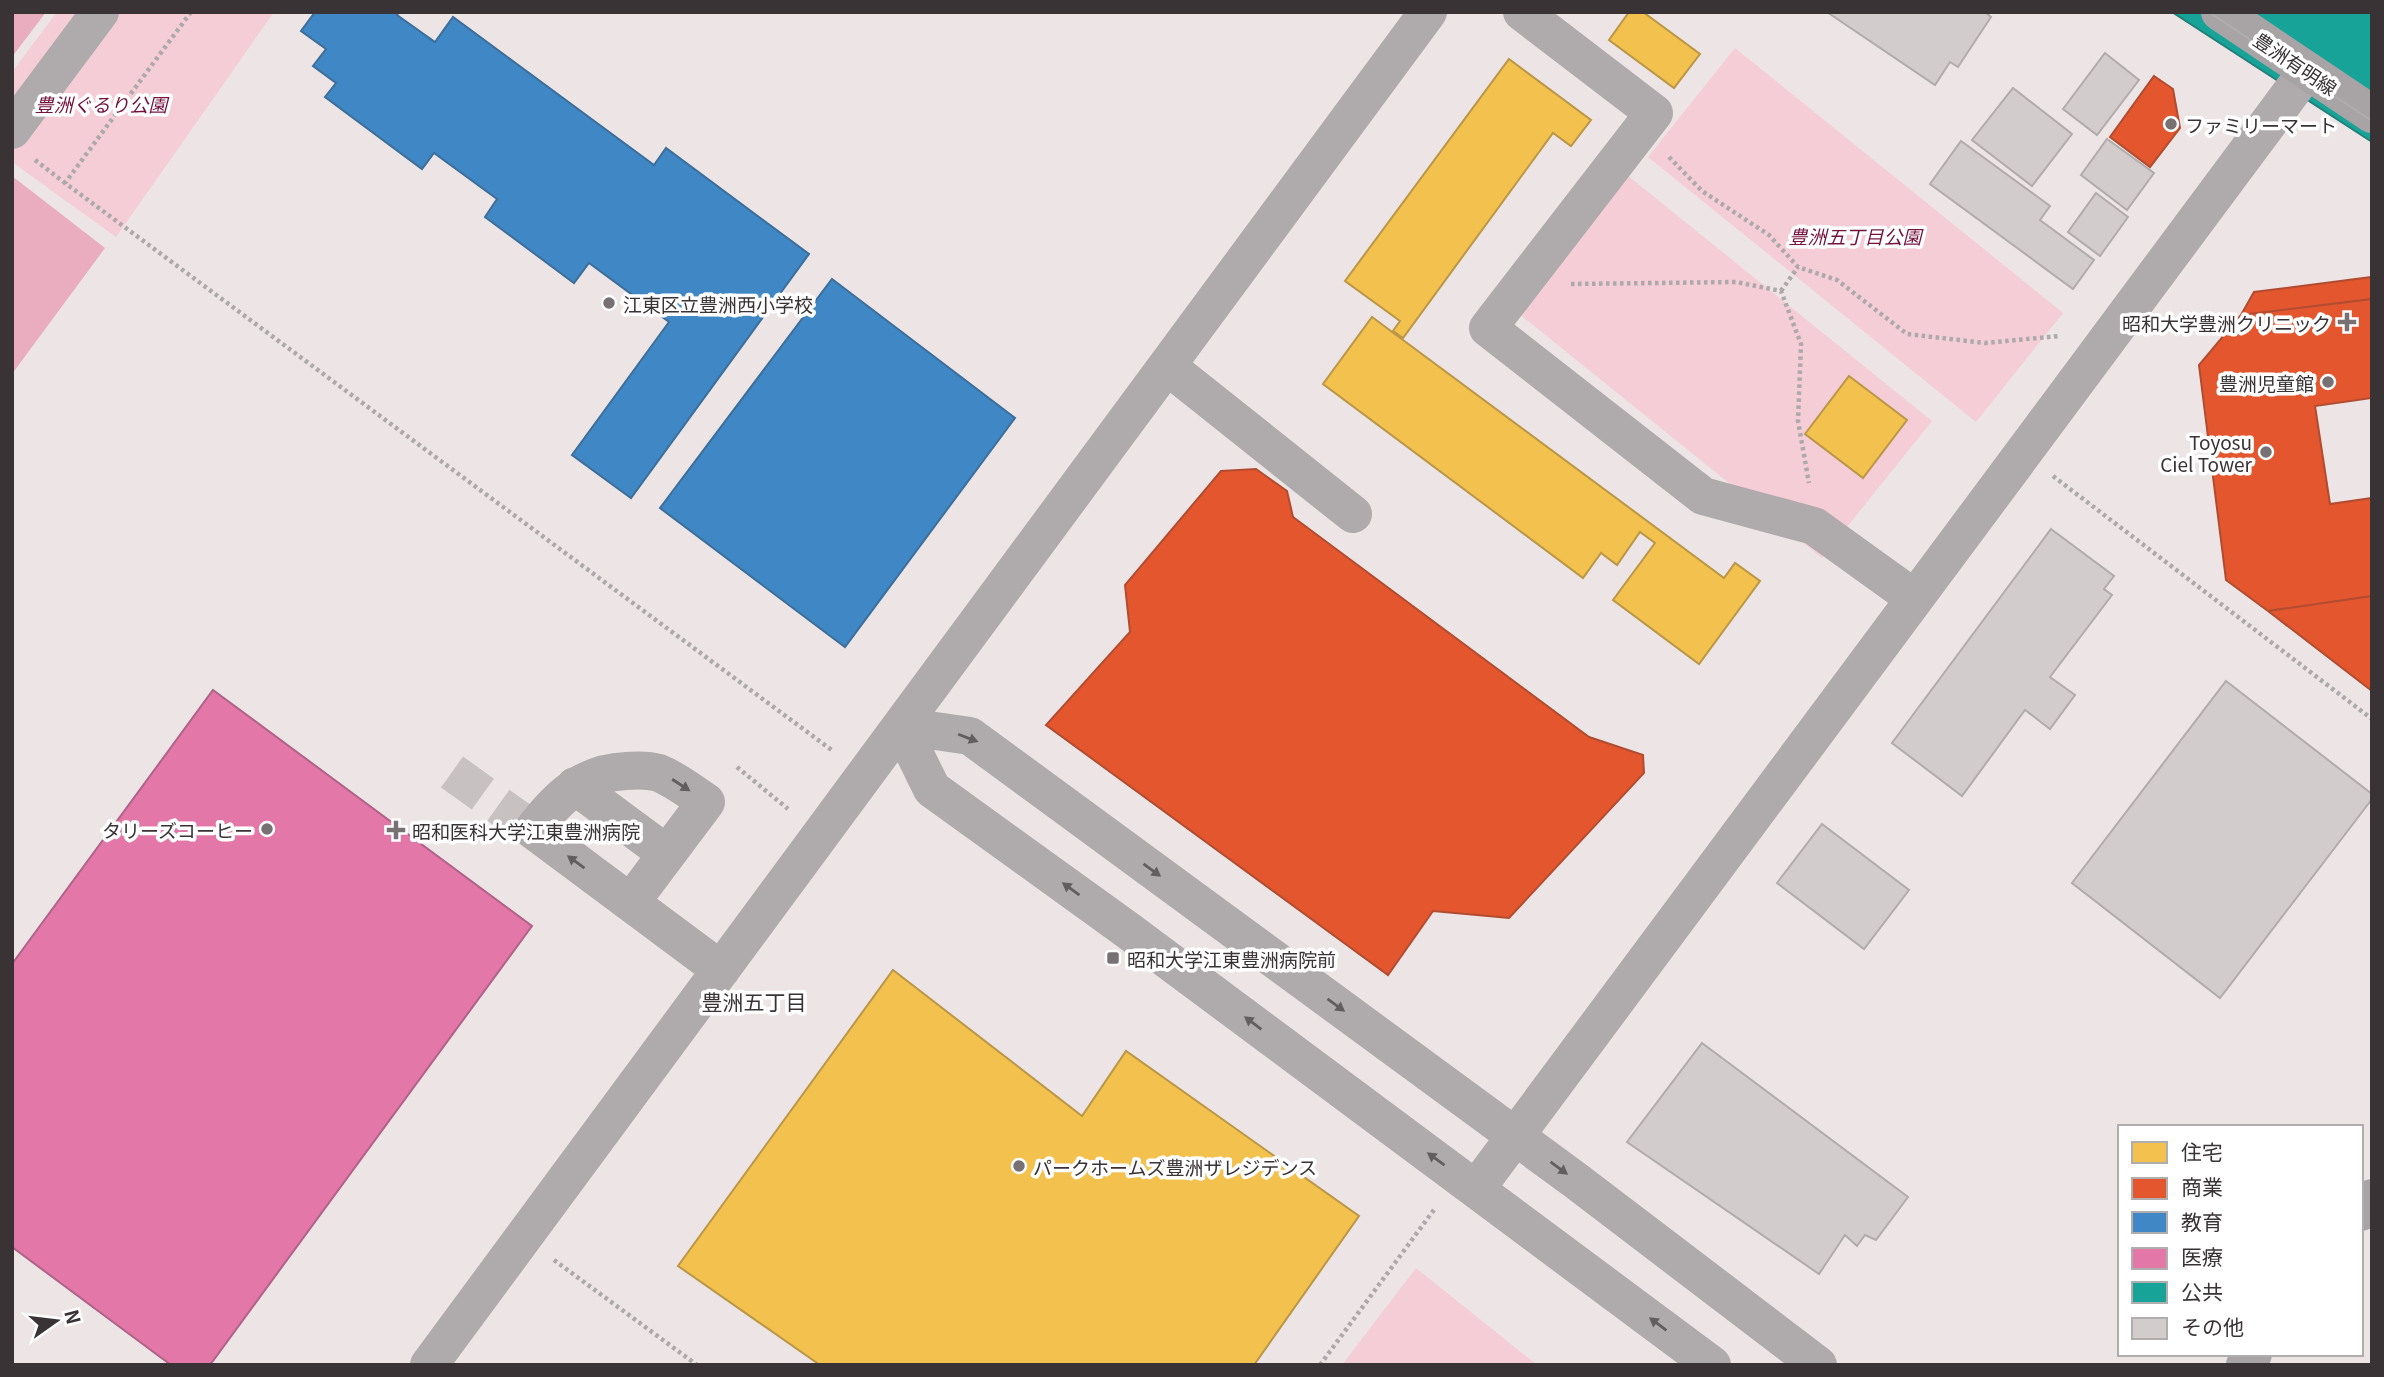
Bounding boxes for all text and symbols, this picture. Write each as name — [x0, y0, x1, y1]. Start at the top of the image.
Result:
street label: 豊洲有明線 — [2249, 25, 2343, 101]
park label: 豊洲ぐるり公園 — [35, 90, 170, 117]
place label: ファミリーマート — [2185, 111, 2337, 138]
marker: ファミリーマート — [2163, 116, 2179, 132]
park label: 豊洲五丁目公園 — [1788, 222, 1924, 249]
place label: 江東区立豊洲西小学校 — [623, 290, 813, 317]
marker: 江東区立豊洲西小学校 — [601, 295, 617, 311]
place label: 昭和大学豊洲クリニック — [2122, 309, 2331, 336]
marker: 昭和大学豊洲クリニック — [2337, 312, 2357, 332]
place label: 豊洲児童館 — [2219, 369, 2314, 396]
marker: 豊洲児童館 — [2320, 374, 2336, 390]
place label: Toyosu Ciel Tower — [2160, 428, 2253, 477]
marker: Toyosu Ciel Tower — [2258, 444, 2274, 460]
one-way arrow — [957, 733, 978, 744]
one-way arrow — [671, 779, 691, 792]
place label: タリーズコーヒー — [102, 816, 253, 843]
place label: 昭和医科大学江東豊洲病院 — [412, 817, 640, 844]
marker: 昭和医科大学江東豊洲病院 — [386, 820, 406, 840]
marker: タリーズコーヒー — [259, 821, 275, 837]
one-way arrow — [567, 855, 585, 869]
one-way arrow — [1143, 863, 1161, 877]
one-way arrow — [1062, 882, 1080, 896]
place label: 昭和大学江東豊洲病院前 — [1127, 945, 1336, 972]
marker: 昭和大学江東豊洲病院前 — [1105, 950, 1121, 966]
district label: 豊洲五丁目 — [702, 986, 807, 1016]
one-way arrow — [1327, 997, 1345, 1011]
one-way arrow — [1244, 1016, 1262, 1030]
legend — [2118, 1125, 2363, 1356]
text: 住宅 — [2181, 1136, 2223, 1166]
one-way arrow — [1427, 1152, 1445, 1166]
place label: パークホームズ豊洲ザレジデンス — [1033, 1153, 1317, 1180]
marker: パークホームズ豊洲ザレジデンス — [1011, 1158, 1027, 1174]
one-way arrow — [1550, 1161, 1568, 1175]
text: 商業 — [2181, 1171, 2223, 1201]
text: 教育 — [2181, 1206, 2223, 1236]
text: 医療 — [2181, 1241, 2223, 1271]
text: 公共 — [2181, 1276, 2223, 1306]
north arrow — [21, 1286, 91, 1356]
text: N — [59, 1306, 89, 1327]
text: その他 — [2181, 1311, 2244, 1341]
one-way arrow — [1648, 1317, 1667, 1331]

